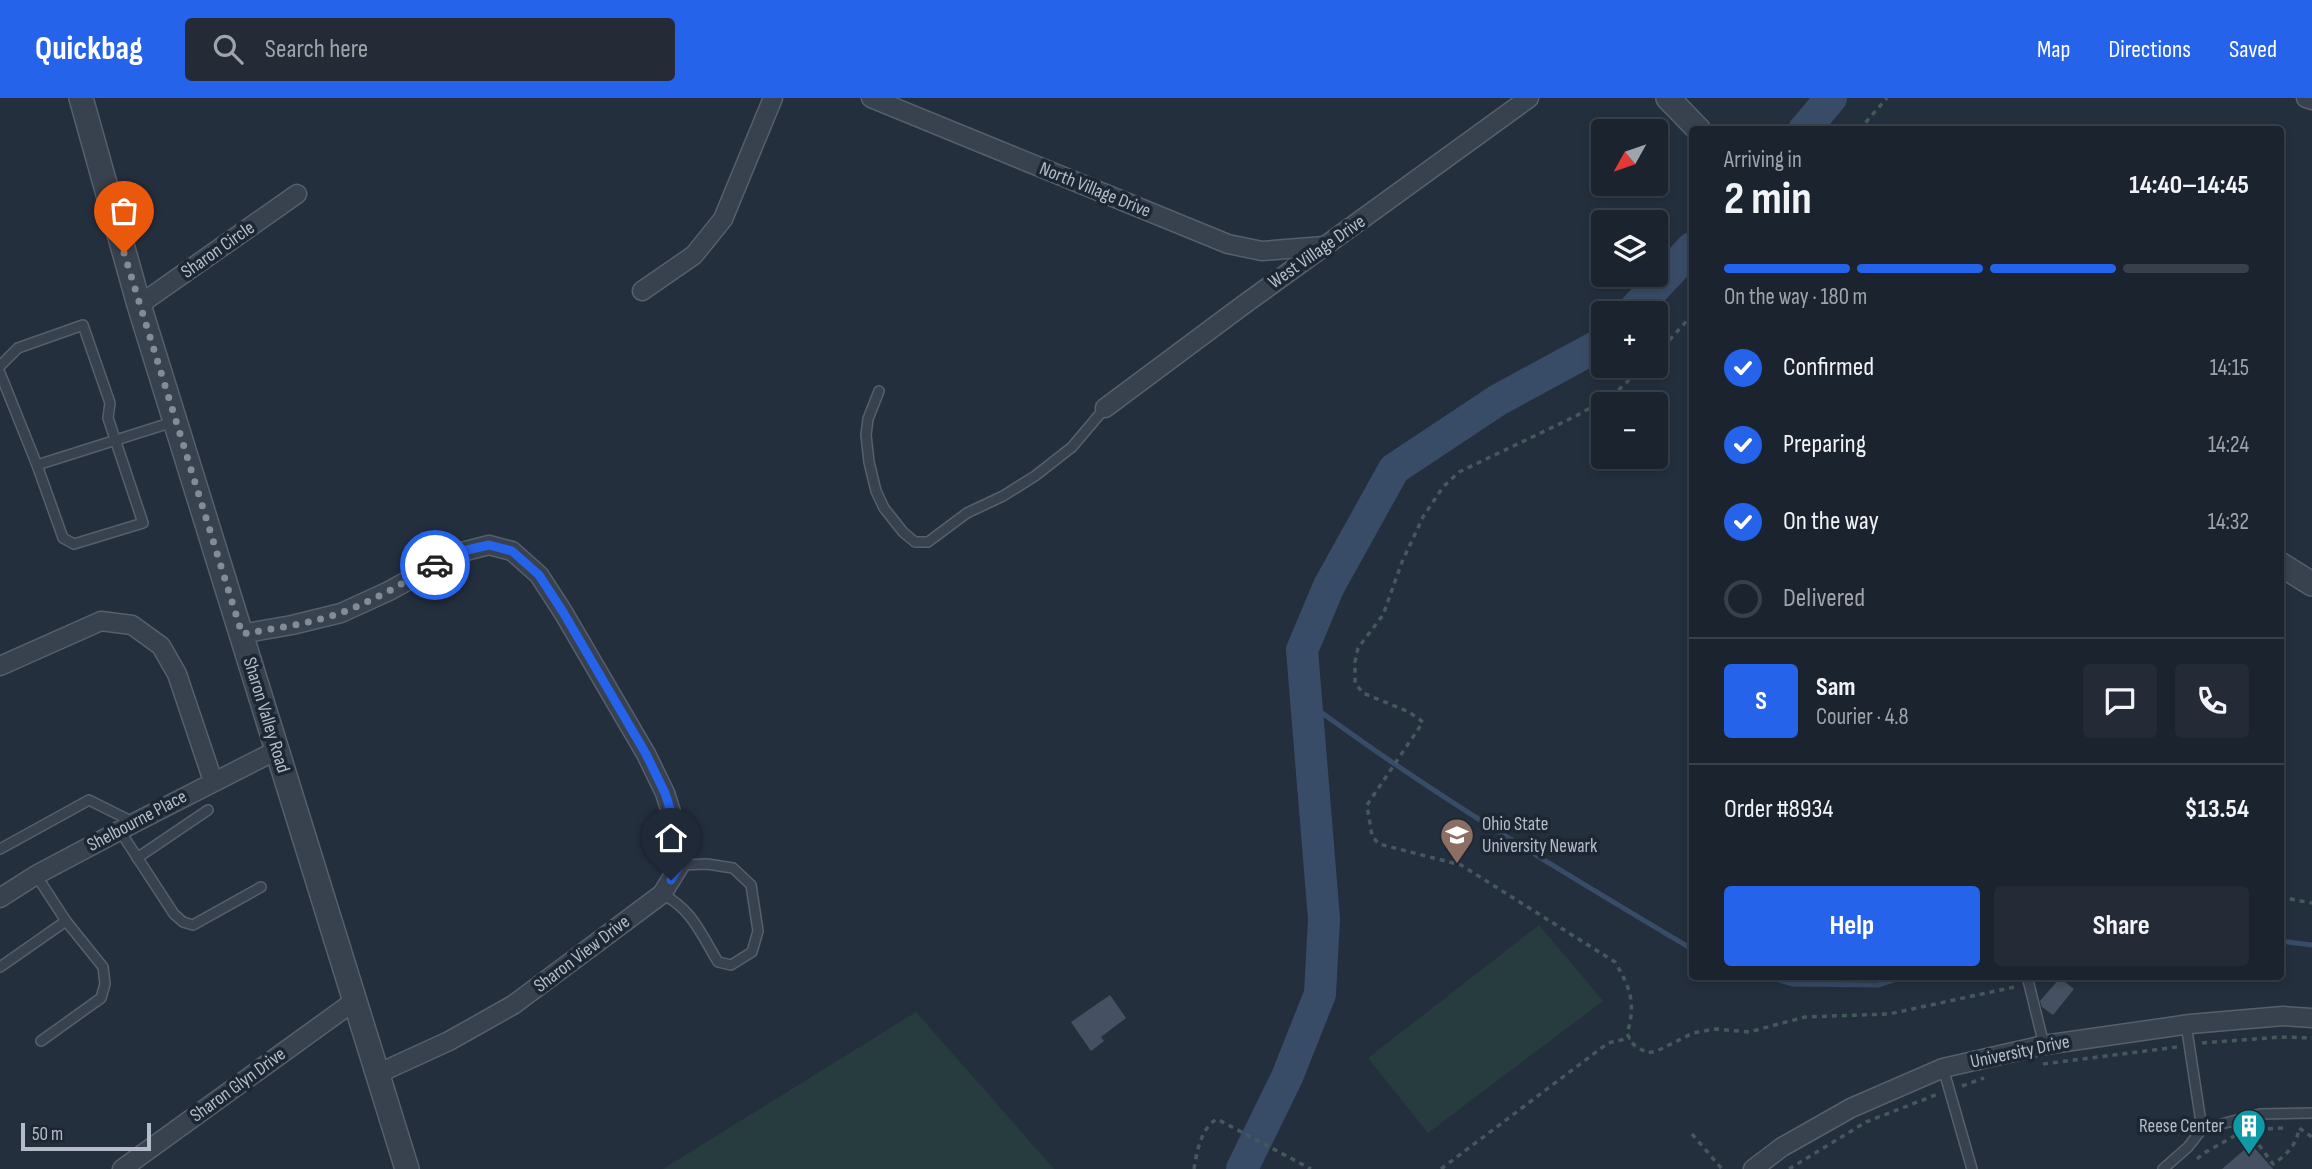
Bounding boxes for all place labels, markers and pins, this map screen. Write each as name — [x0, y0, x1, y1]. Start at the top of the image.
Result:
pin — [94, 181, 154, 253]
pin — [641, 808, 701, 880]
place label: Ohio State University Newark — [1482, 813, 1598, 858]
school or university icon: Ohio State University Newark — [1438, 816, 1476, 865]
building icon: Reese Center — [2230, 1107, 2268, 1156]
place label: Reese Center — [2139, 1115, 2225, 1138]

